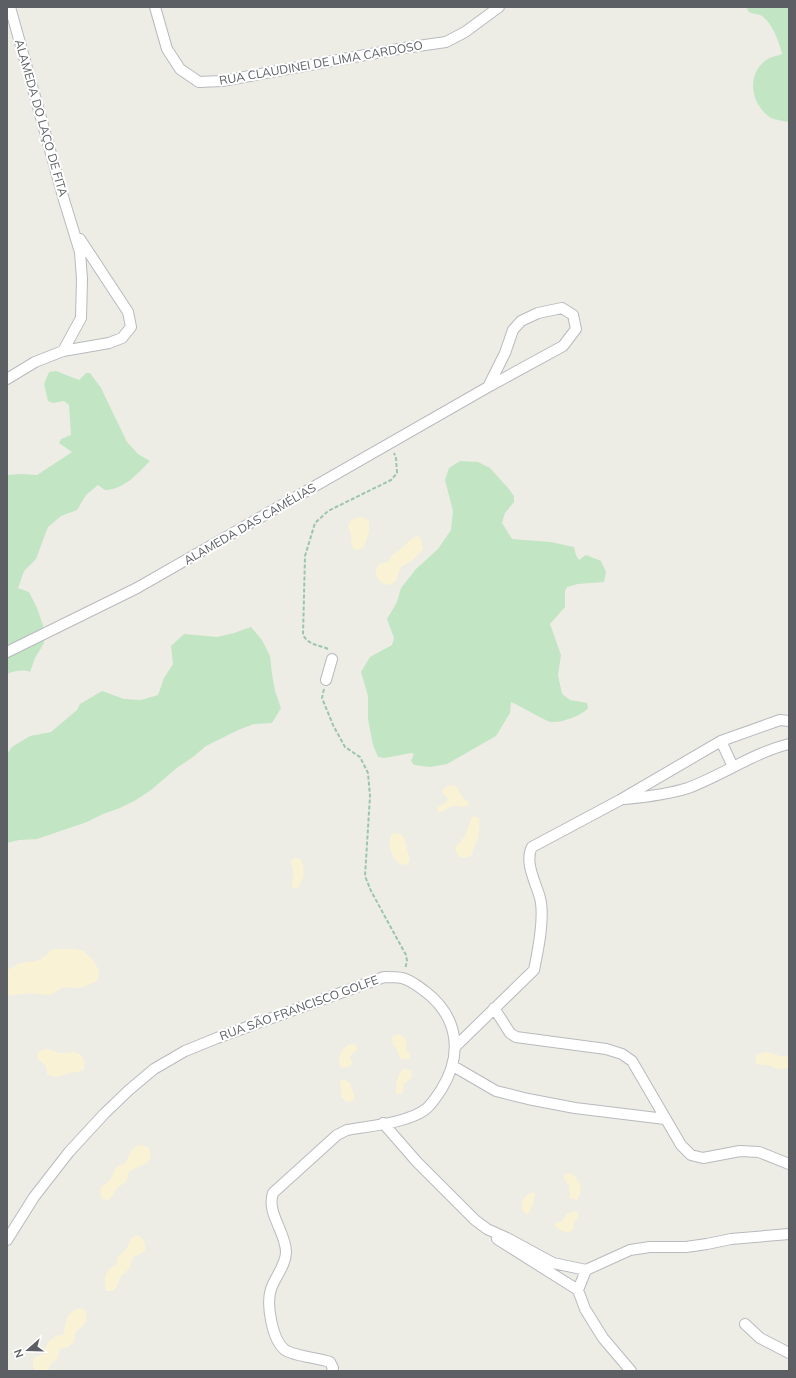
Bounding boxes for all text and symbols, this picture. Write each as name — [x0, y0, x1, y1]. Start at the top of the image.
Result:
street label: RUA CLAUDINEI DE LIMA CARDOSO — [218, 37, 424, 88]
street label: ALAMEDA DO LAÇO DE FITA — [12, 38, 71, 198]
street label: ALAMEDA DAS CAMÉLIAS — [181, 480, 319, 568]
street label: RUA SÃO FRANCISCO GOLFE — [217, 972, 380, 1043]
north arrow — [8, 1330, 48, 1370]
text: N — [11, 1347, 27, 1360]

